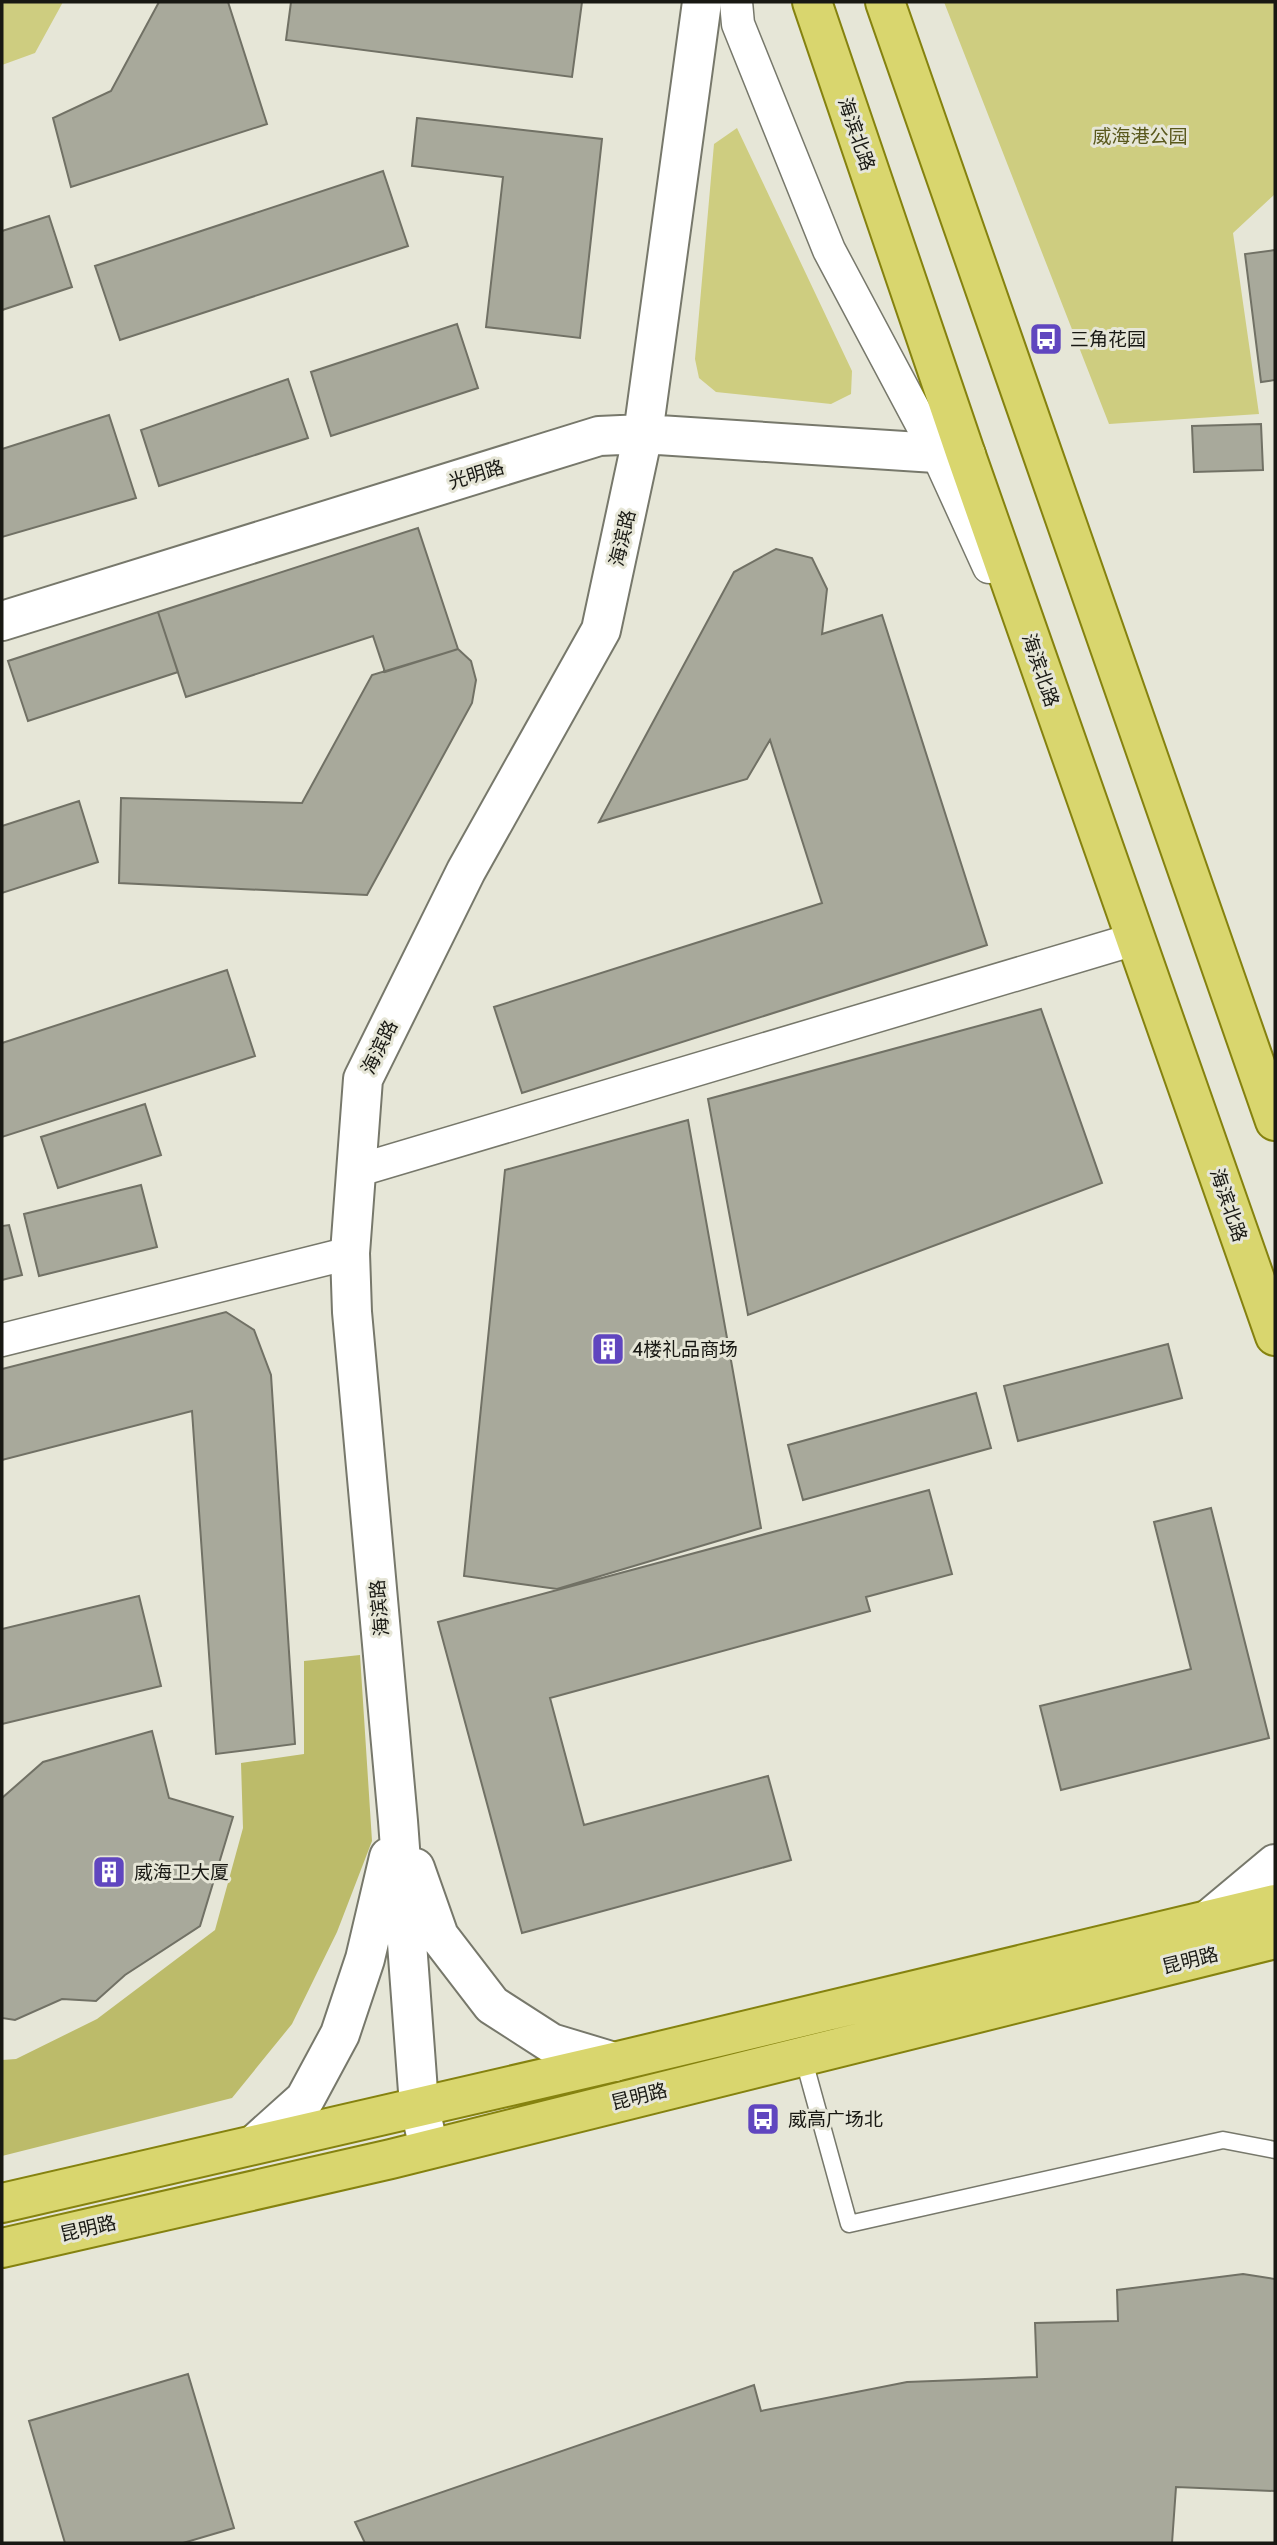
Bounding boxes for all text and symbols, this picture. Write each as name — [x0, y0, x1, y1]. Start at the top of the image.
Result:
street label: 海滨北路 — [833, 94, 880, 174]
park label: 威海港公园 — [1092, 125, 1188, 148]
bus stop icon: 三角花园 — [1027, 320, 1065, 358]
place label: 三角花园 — [1070, 328, 1146, 351]
street label: 光明路 — [446, 455, 507, 494]
street label: 海滨路 — [605, 508, 640, 568]
street label: 海滨北路 — [1017, 630, 1064, 710]
street label: 海滨路 — [357, 1017, 402, 1078]
street label: 海滨北路 — [1205, 1165, 1252, 1245]
building icon: 4楼礼品商场 — [589, 1330, 627, 1368]
place label: 4楼礼品商场 — [632, 1338, 738, 1361]
street label: 海滨路 — [366, 1579, 393, 1637]
building icon: 威海卫大厦 — [90, 1853, 128, 1891]
place label: 威海卫大厦 — [134, 1861, 229, 1884]
street label: 昆明路 — [1160, 1942, 1221, 1979]
street label: 昆明路 — [609, 2078, 670, 2115]
bus stop icon: 威高广场北 — [744, 2100, 782, 2138]
place label: 威高广场北 — [788, 2108, 883, 2131]
street label: 昆明路 — [58, 2211, 118, 2246]

